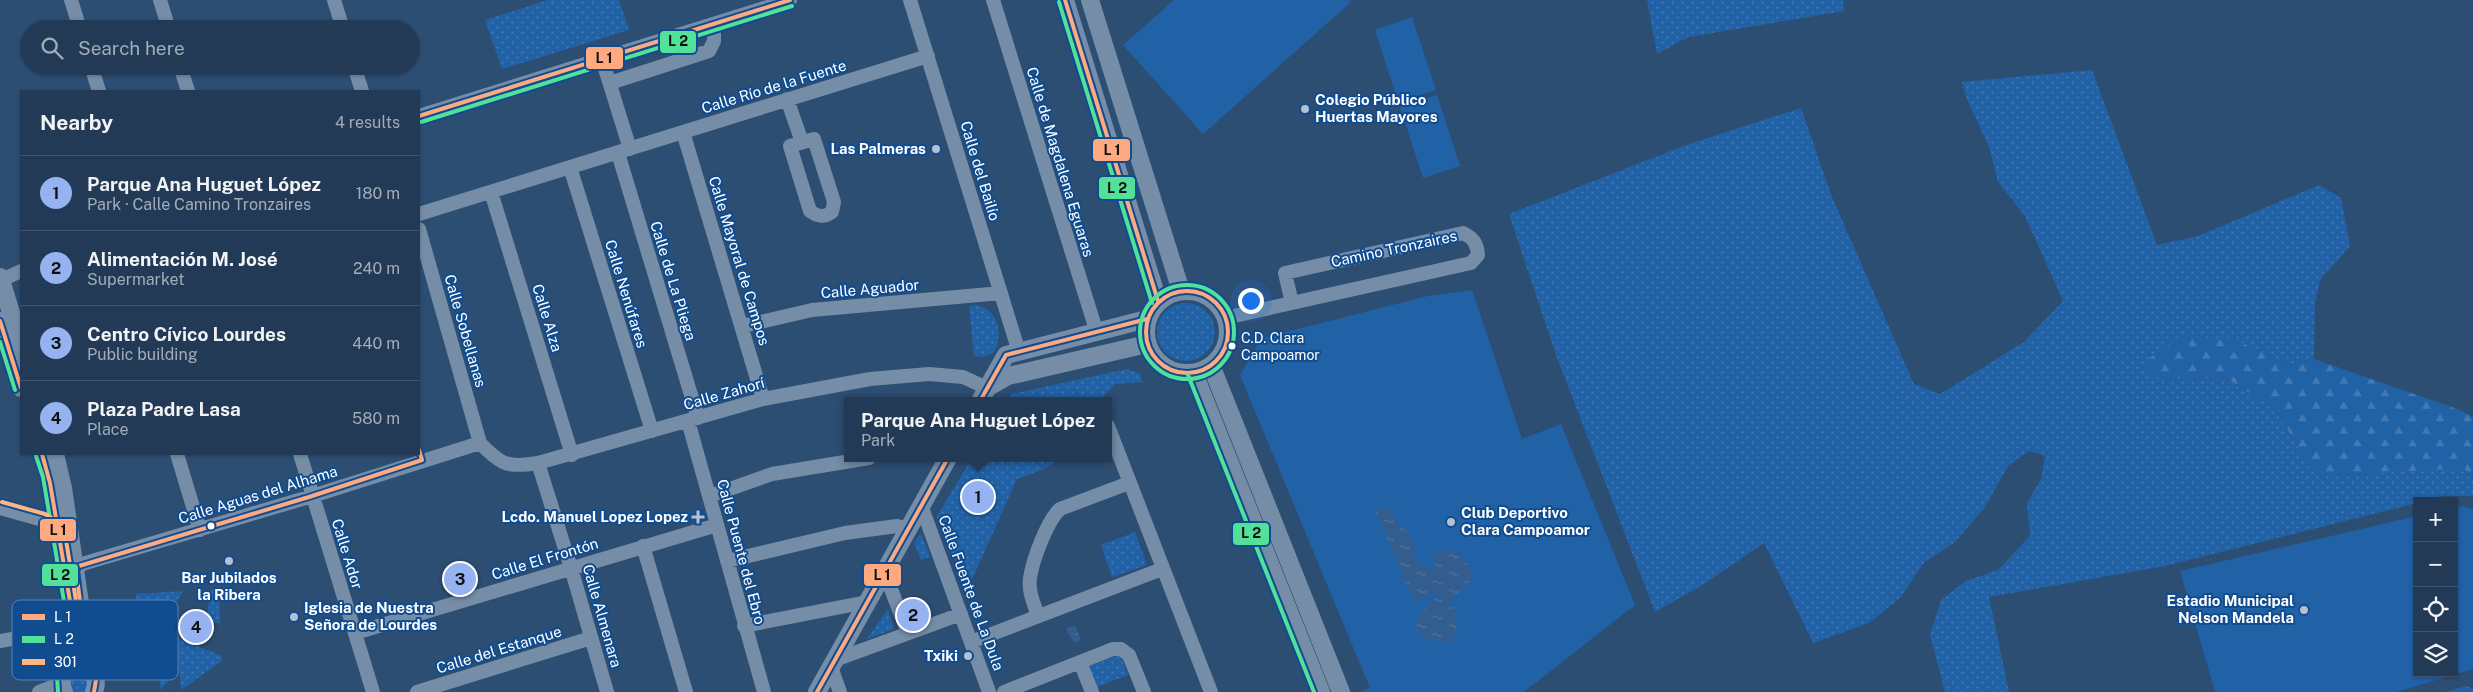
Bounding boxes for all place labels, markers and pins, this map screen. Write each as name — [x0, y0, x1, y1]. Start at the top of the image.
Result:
place label: Colegio Público Huertas Mayores — [1315, 91, 1438, 125]
marker: Colegio Público Huertas Mayores — [1299, 103, 1311, 115]
place label: Las Palmeras — [830, 140, 926, 157]
marker: Las Palmeras — [930, 143, 942, 155]
place label: C.D. Clara Campoamor — [1241, 330, 1320, 363]
marker: C.D. Clara Campoamor — [1227, 341, 1237, 351]
pin: 1 — [962, 478, 994, 516]
place label: Club Deportivo Clara Campoamor — [1461, 504, 1590, 538]
place label: Lcdo. Manuel Lopez Lopez — [501, 508, 688, 525]
marker: Lcdo. Manuel Lopez Lopez — [692, 511, 704, 523]
marker: Club Deportivo Clara Campoamor — [1445, 516, 1457, 528]
unlabelled marker — [206, 521, 216, 531]
marker: Bar Jubilados la Ribera — [223, 555, 235, 567]
pin: 3 — [444, 560, 476, 598]
place label: Bar Jubilados la Ribera — [181, 569, 277, 603]
place label: Estadio Municipal Nelson Mandela — [2166, 592, 2294, 626]
pin: 2 — [897, 596, 929, 634]
place label: Iglesia de Nuestra Señora de Lourdes — [304, 599, 437, 633]
marker: Estadio Municipal Nelson Mandela — [2298, 604, 2310, 616]
pin: 4 — [180, 608, 212, 646]
marker: Iglesia de Nuestra Señora de Lourdes — [288, 611, 300, 623]
place label: Txiki — [924, 647, 958, 664]
marker: Txiki — [962, 650, 974, 662]

